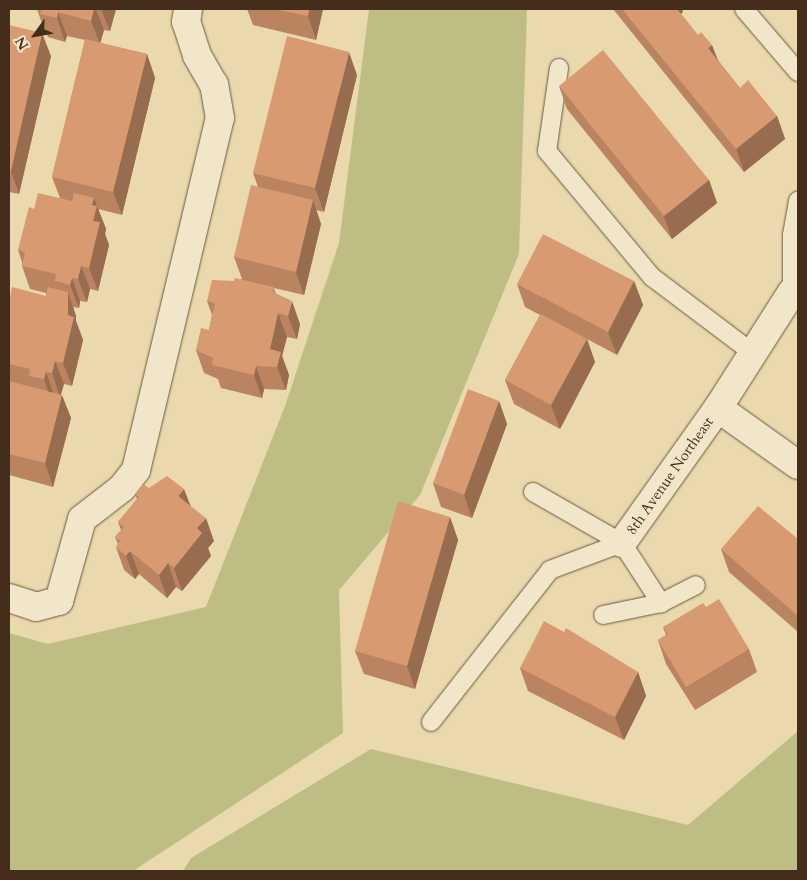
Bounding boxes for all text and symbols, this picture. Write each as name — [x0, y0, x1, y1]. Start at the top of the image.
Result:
north arrow — [10, 10, 60, 60]
text: N — [11, 33, 33, 53]
street label: 8th Avenue Northeast — [623, 414, 717, 538]

